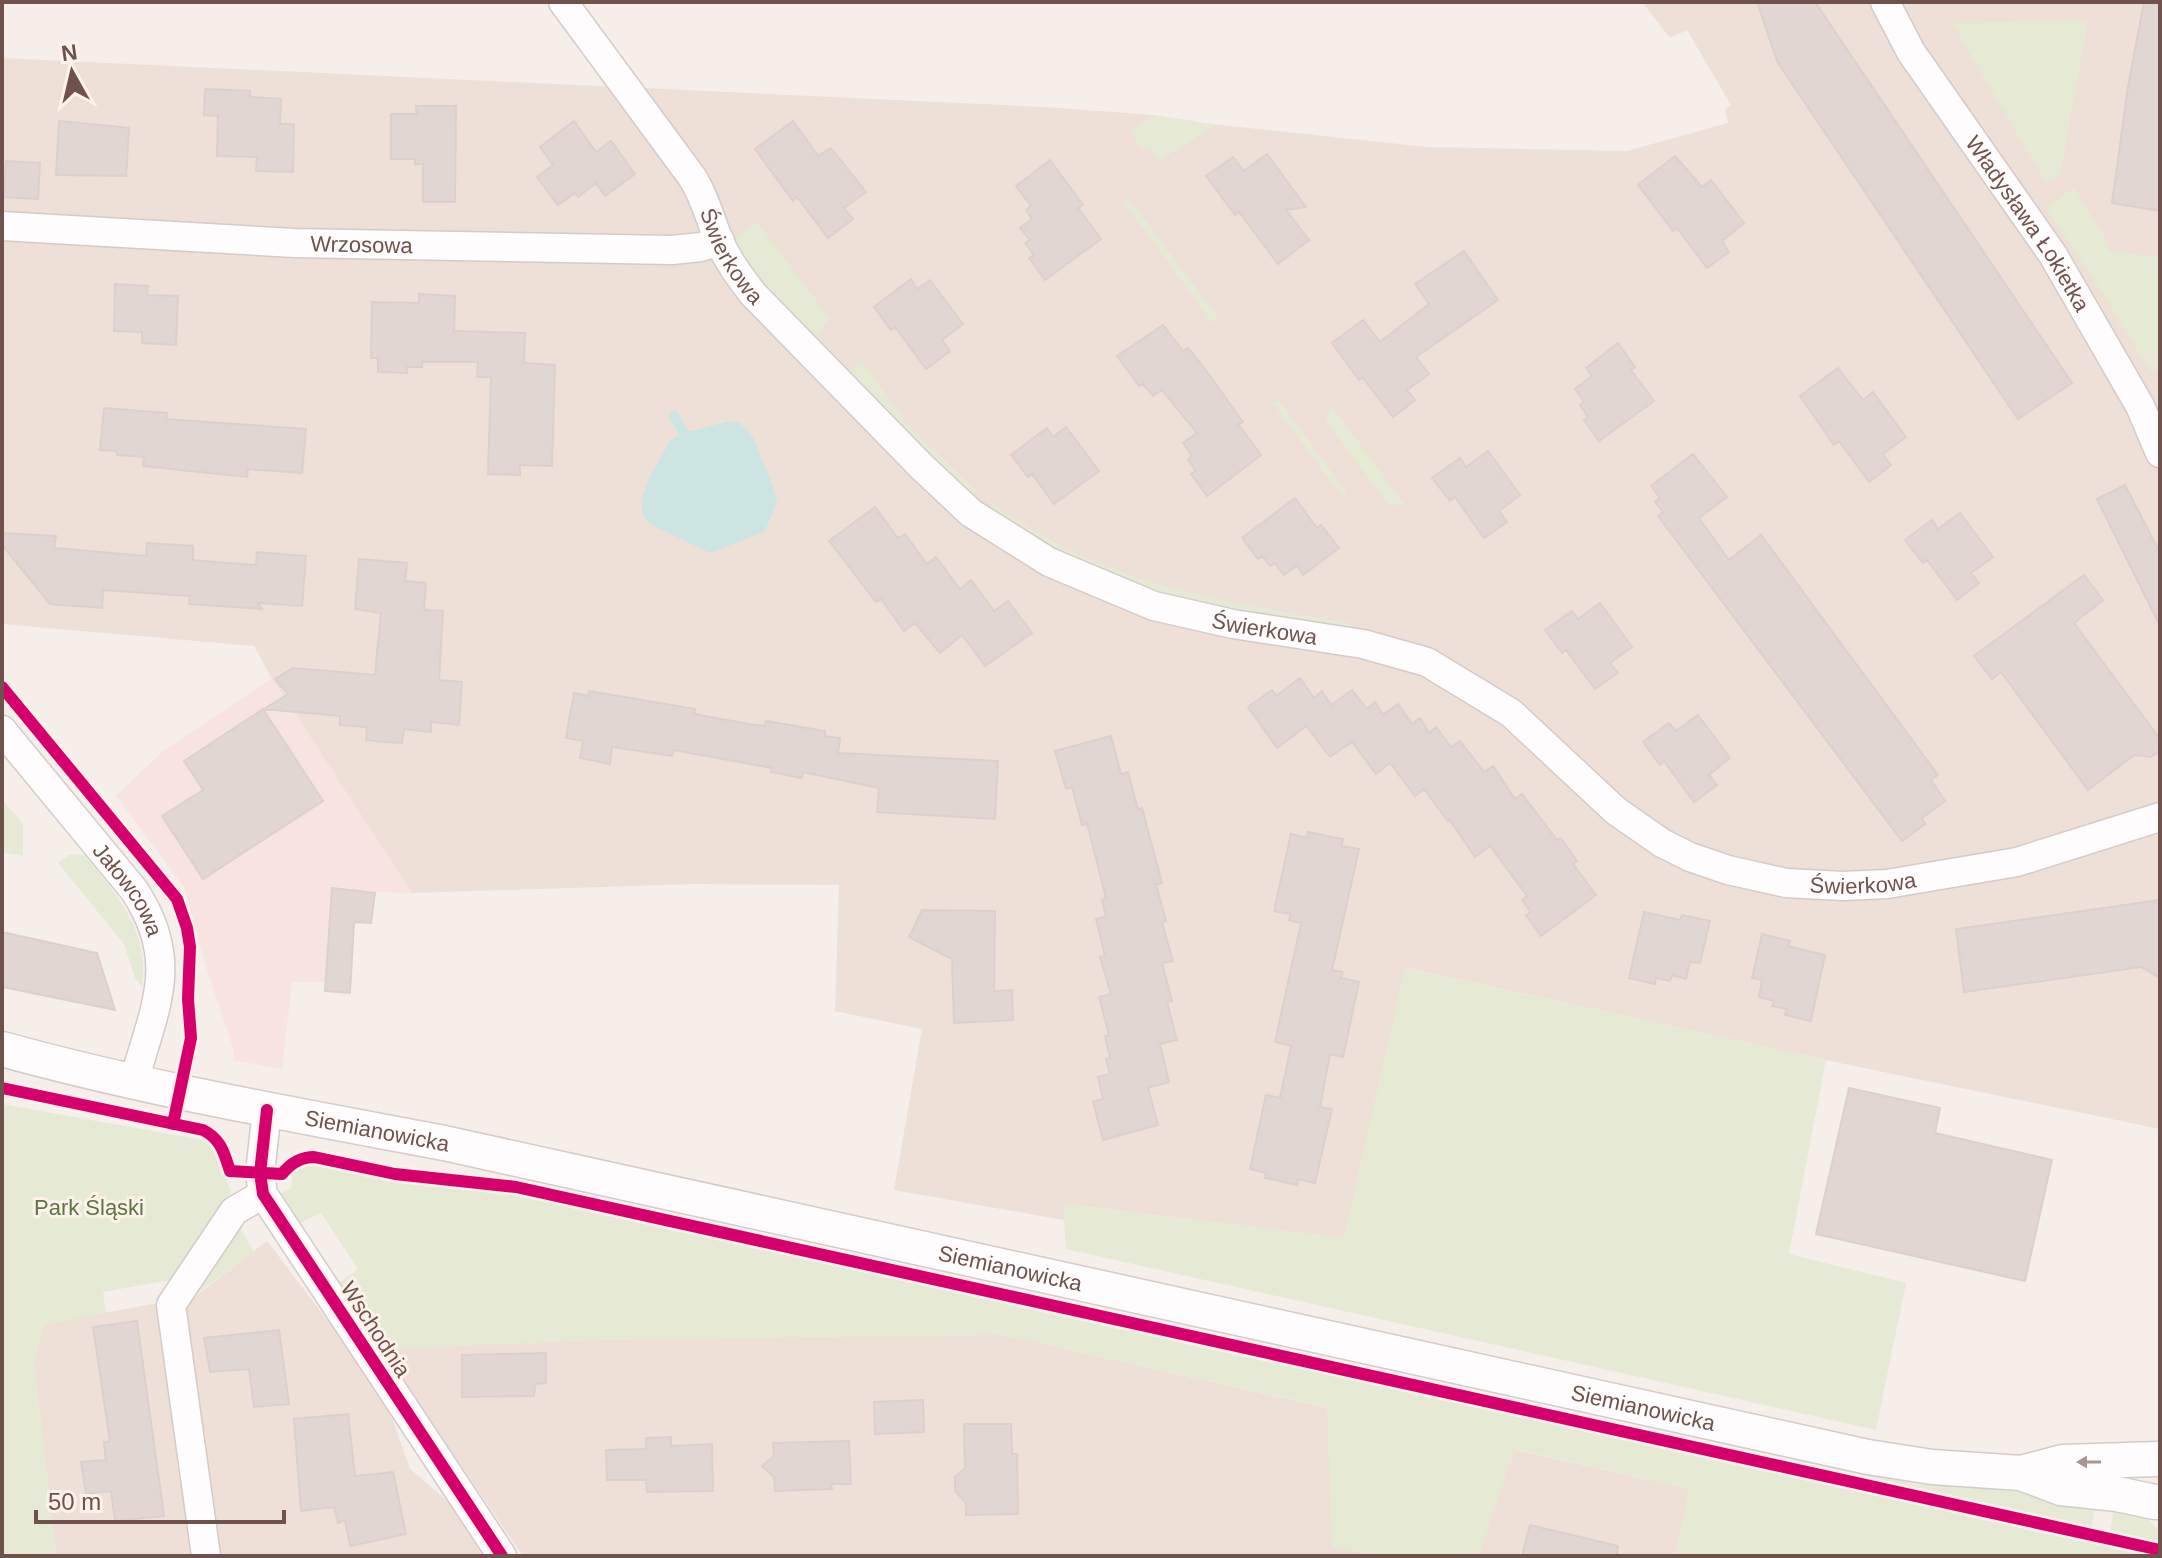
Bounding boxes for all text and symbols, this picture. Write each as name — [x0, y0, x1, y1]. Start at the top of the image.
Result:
north arrow — [32, 32, 112, 112]
text: N — [60, 39, 79, 66]
street label: Władysława Łokietka — [1960, 131, 2095, 316]
street label: Świerkowa — [695, 205, 768, 310]
street label: Wrzosowa — [310, 231, 414, 258]
street label: Świerkowa — [1209, 608, 1320, 650]
street label: Jałowcowa — [88, 838, 167, 940]
street label: Świerkowa — [1809, 867, 1919, 899]
street label: Siemianowicka — [303, 1105, 452, 1157]
park label: Park Śląski — [34, 1195, 144, 1220]
street label: Siemianowicka — [936, 1240, 1085, 1297]
street label: Wschodnia — [335, 1277, 416, 1382]
street label: Siemianowicka — [1569, 1380, 1718, 1436]
one-way arrow — [2076, 1456, 2101, 1468]
scale bar — [36, 1474, 284, 1524]
text: 50 m — [48, 1488, 101, 1515]

